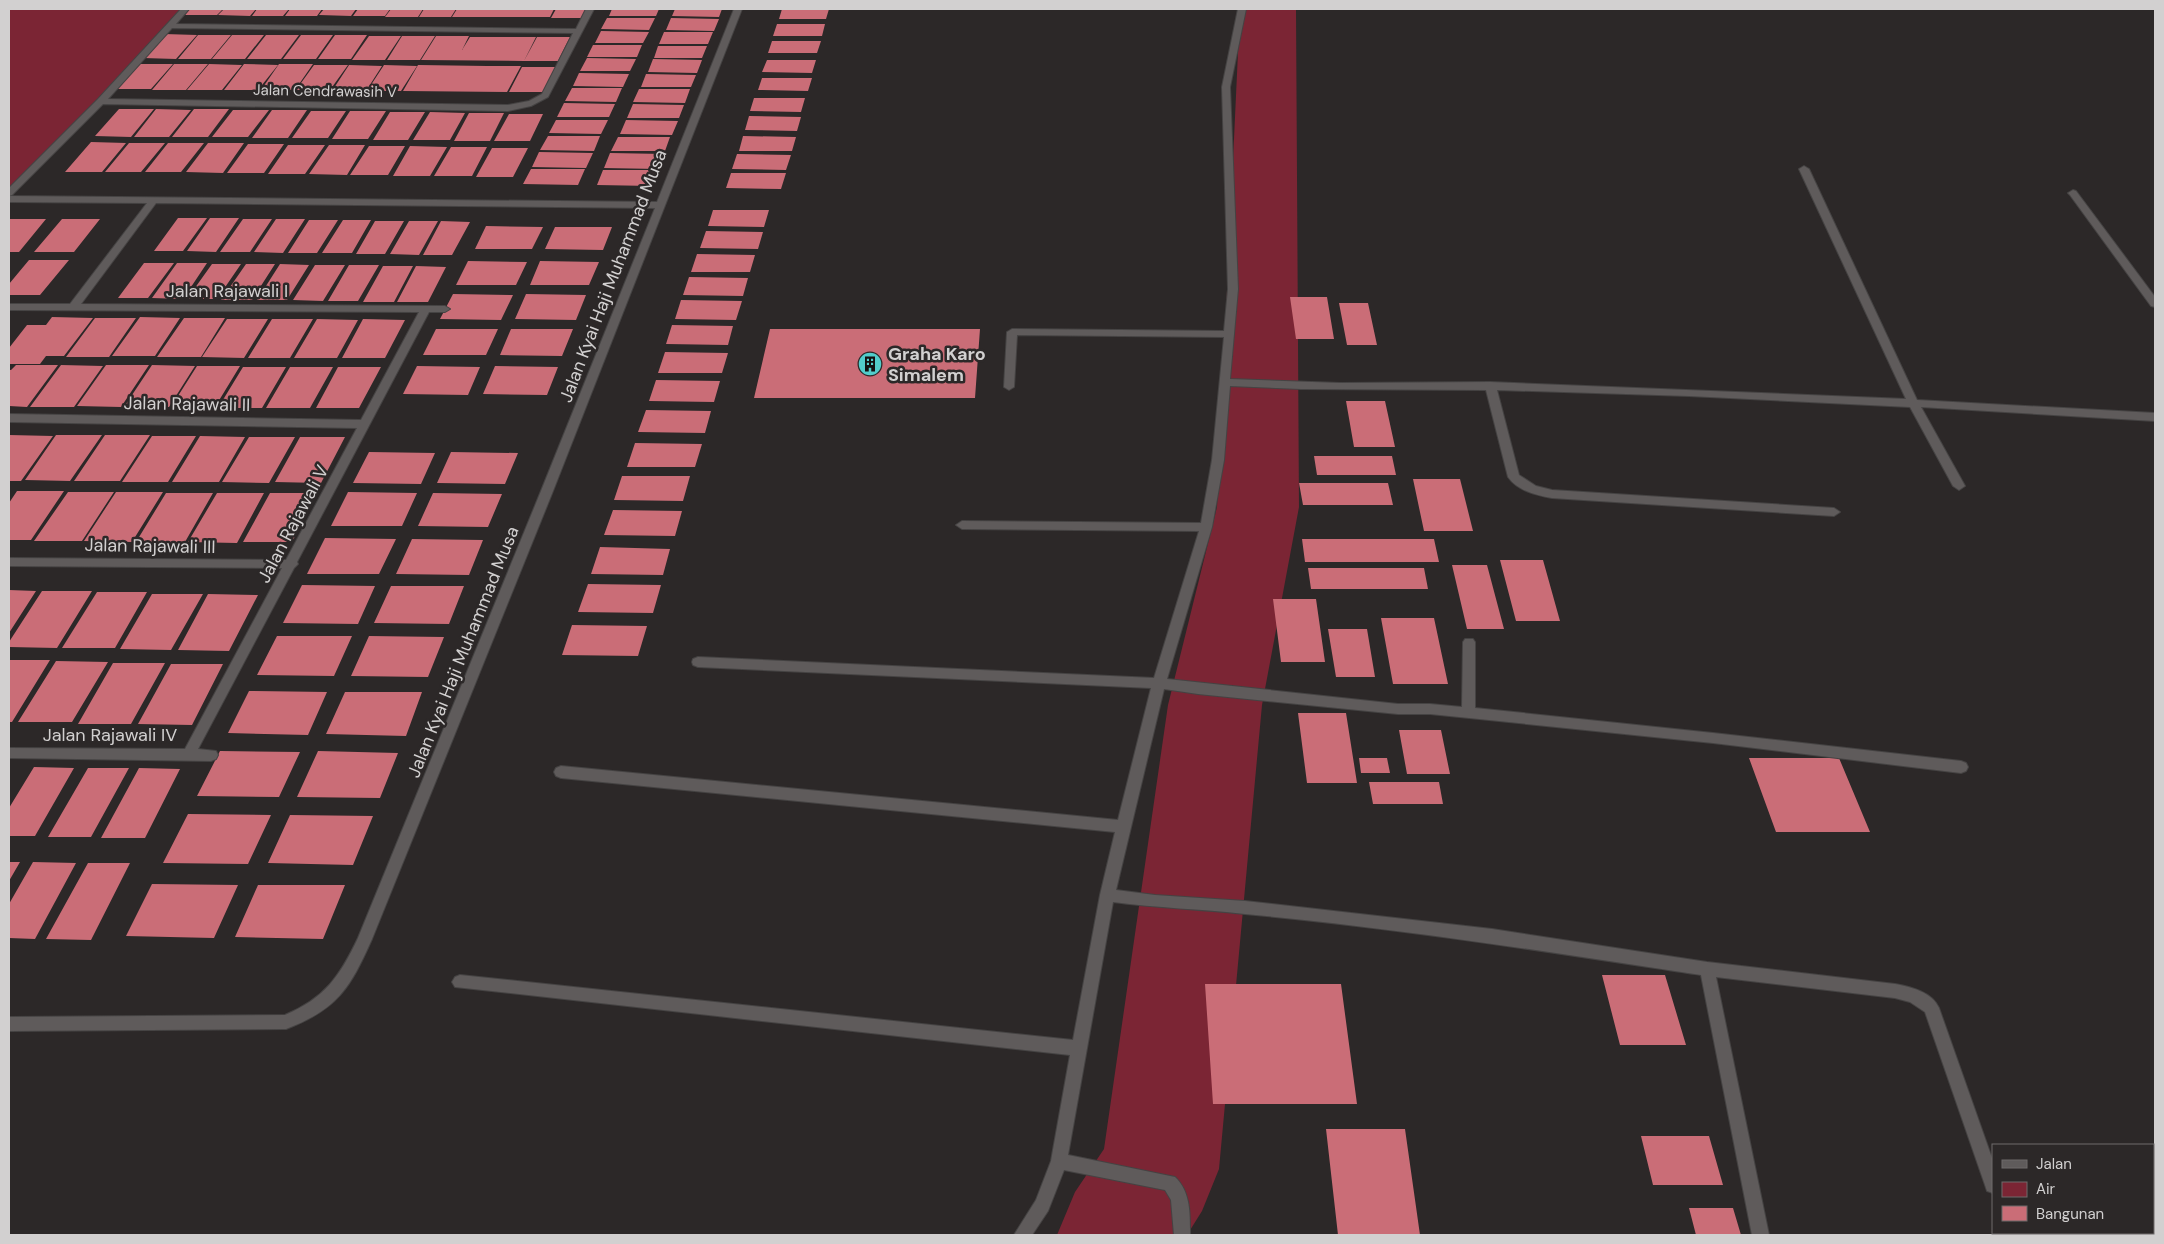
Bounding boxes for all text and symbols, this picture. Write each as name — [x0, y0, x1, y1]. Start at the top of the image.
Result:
street label: Jalan Cendrawasih V — [253, 80, 397, 102]
street label: Jalan Kyai Haji Muhammad Musa — [554, 146, 672, 406]
street label: Jalan Rajawali I — [166, 279, 288, 303]
place label: Graha Karo Simalem — [888, 342, 986, 387]
building icon: Graha Karo Simalem — [857, 351, 883, 377]
street label: Jalan Rajawali II — [123, 391, 251, 417]
street label: Jalan Rajawali V — [252, 461, 334, 587]
street label: Jalan Kyai Haji Muhammad Musa — [401, 523, 525, 781]
street label: Jalan Rajawali III — [84, 533, 216, 559]
street label: Jalan Rajawali IV — [43, 723, 177, 747]
legend — [1992, 1144, 2154, 1234]
text: Jalan — [2036, 1154, 2072, 1174]
text: Air — [2036, 1179, 2056, 1199]
text: Bangunan — [2036, 1204, 2104, 1224]

